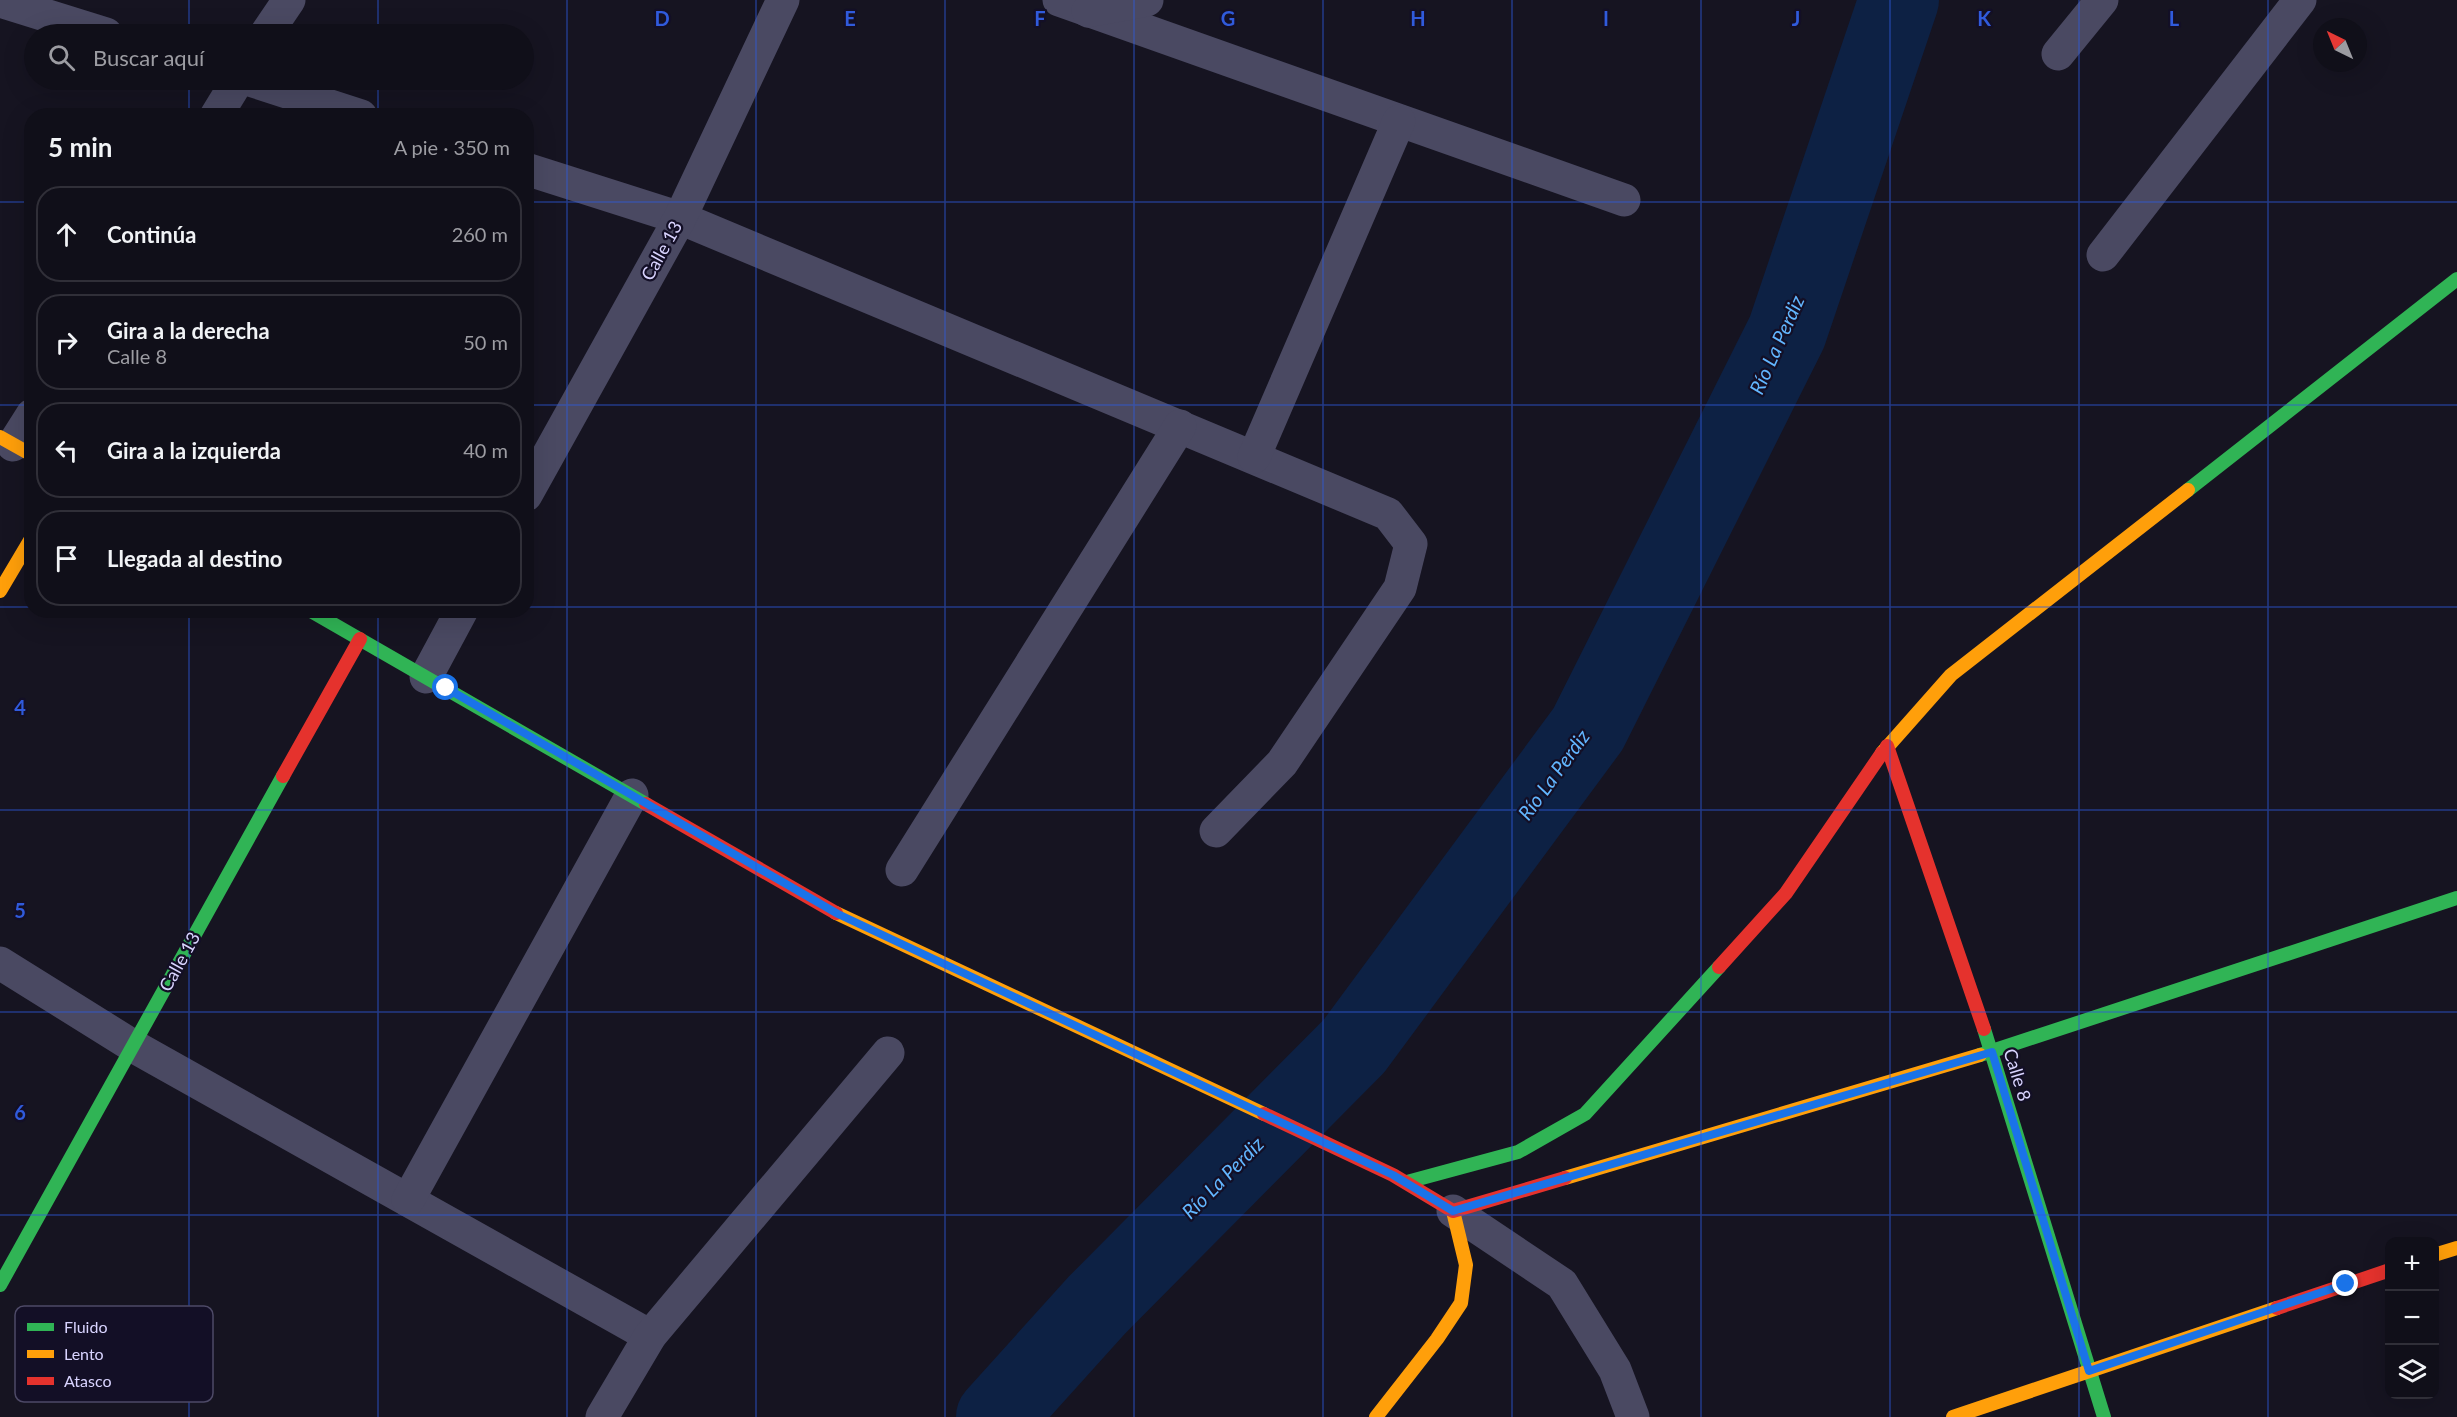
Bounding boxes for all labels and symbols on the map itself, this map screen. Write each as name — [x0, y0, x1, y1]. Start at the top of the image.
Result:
text: D — [654, 6, 670, 30]
text: E — [844, 6, 856, 30]
text: F — [1034, 6, 1046, 30]
text: G — [1221, 6, 1235, 30]
text: H — [1410, 6, 1426, 30]
text: I — [1603, 6, 1609, 30]
text: J — [1792, 6, 1800, 30]
text: K — [1977, 6, 1991, 30]
text: L — [2169, 6, 2180, 30]
north arrow — [2313, 18, 2367, 72]
street label: Calle 13 — [636, 217, 686, 284]
water label: Río La Perdiz — [1744, 291, 1809, 398]
route start — [432, 674, 458, 700]
text: 4 — [14, 695, 26, 719]
water label: Río La Perdiz — [1512, 724, 1594, 824]
text: 5 — [14, 898, 26, 922]
street label: Calle 13 — [154, 928, 204, 995]
street label: Calle 8 — [2000, 1046, 2036, 1104]
text: 6 — [14, 1100, 26, 1124]
water label: Río La Perdiz — [1176, 1131, 1269, 1223]
route end — [2332, 1270, 2358, 1296]
legend — [15, 1306, 213, 1402]
text: Fluido — [64, 1317, 107, 1336]
text: Lento — [64, 1344, 104, 1363]
text: Atasco — [64, 1371, 112, 1390]

